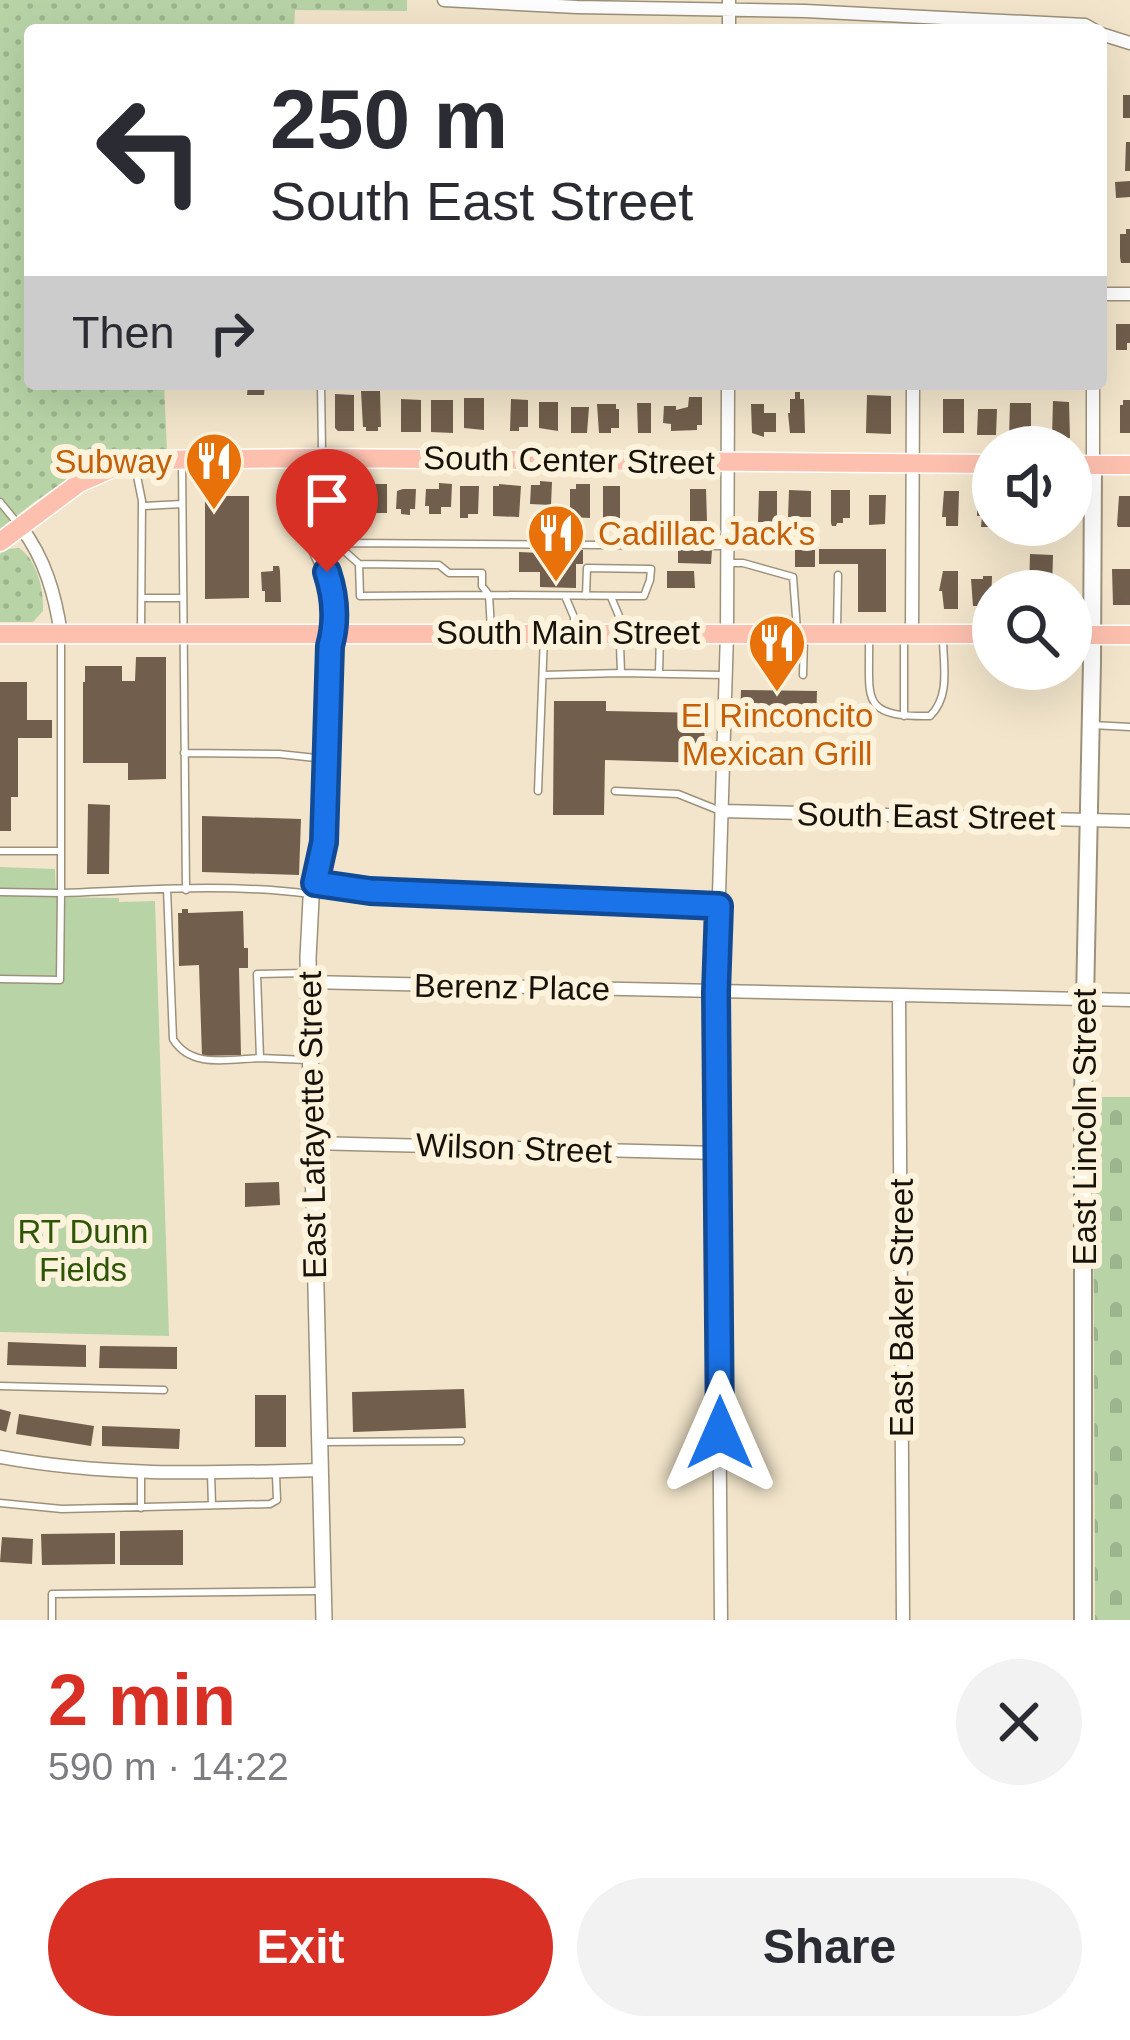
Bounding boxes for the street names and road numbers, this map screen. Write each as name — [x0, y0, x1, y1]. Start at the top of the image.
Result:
street label: South Center Street — [423, 439, 715, 481]
street label: South Main Street — [436, 614, 700, 651]
street label: South East Street — [796, 795, 1056, 837]
street label: Berenz Place — [414, 967, 610, 1007]
street label: East Lafayette Street — [291, 971, 333, 1279]
street label: East Lincoln Street — [1066, 989, 1103, 1266]
street label: Wilson Street — [415, 1126, 613, 1170]
street label: East Baker Street — [883, 1179, 920, 1437]

